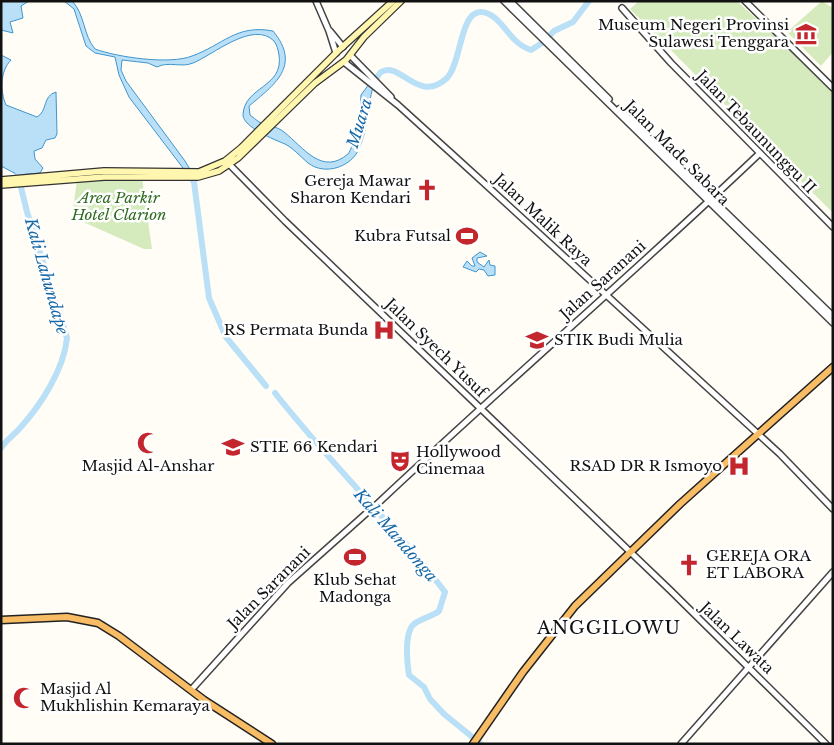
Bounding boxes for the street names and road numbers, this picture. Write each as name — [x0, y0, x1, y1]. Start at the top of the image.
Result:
street label: Jalan Tebaununggu II — [691, 65, 820, 197]
street label: Jalan Made Sabara — [619, 95, 734, 210]
street label: Jalan Malik Raya — [489, 168, 597, 270]
street label: Jalan Saranani — [554, 236, 650, 325]
street label: Jalan Syech Yusuf — [380, 293, 492, 402]
street label: Jalan Saranani — [222, 542, 314, 634]
street label: Jalan Lawata — [695, 596, 779, 678]

